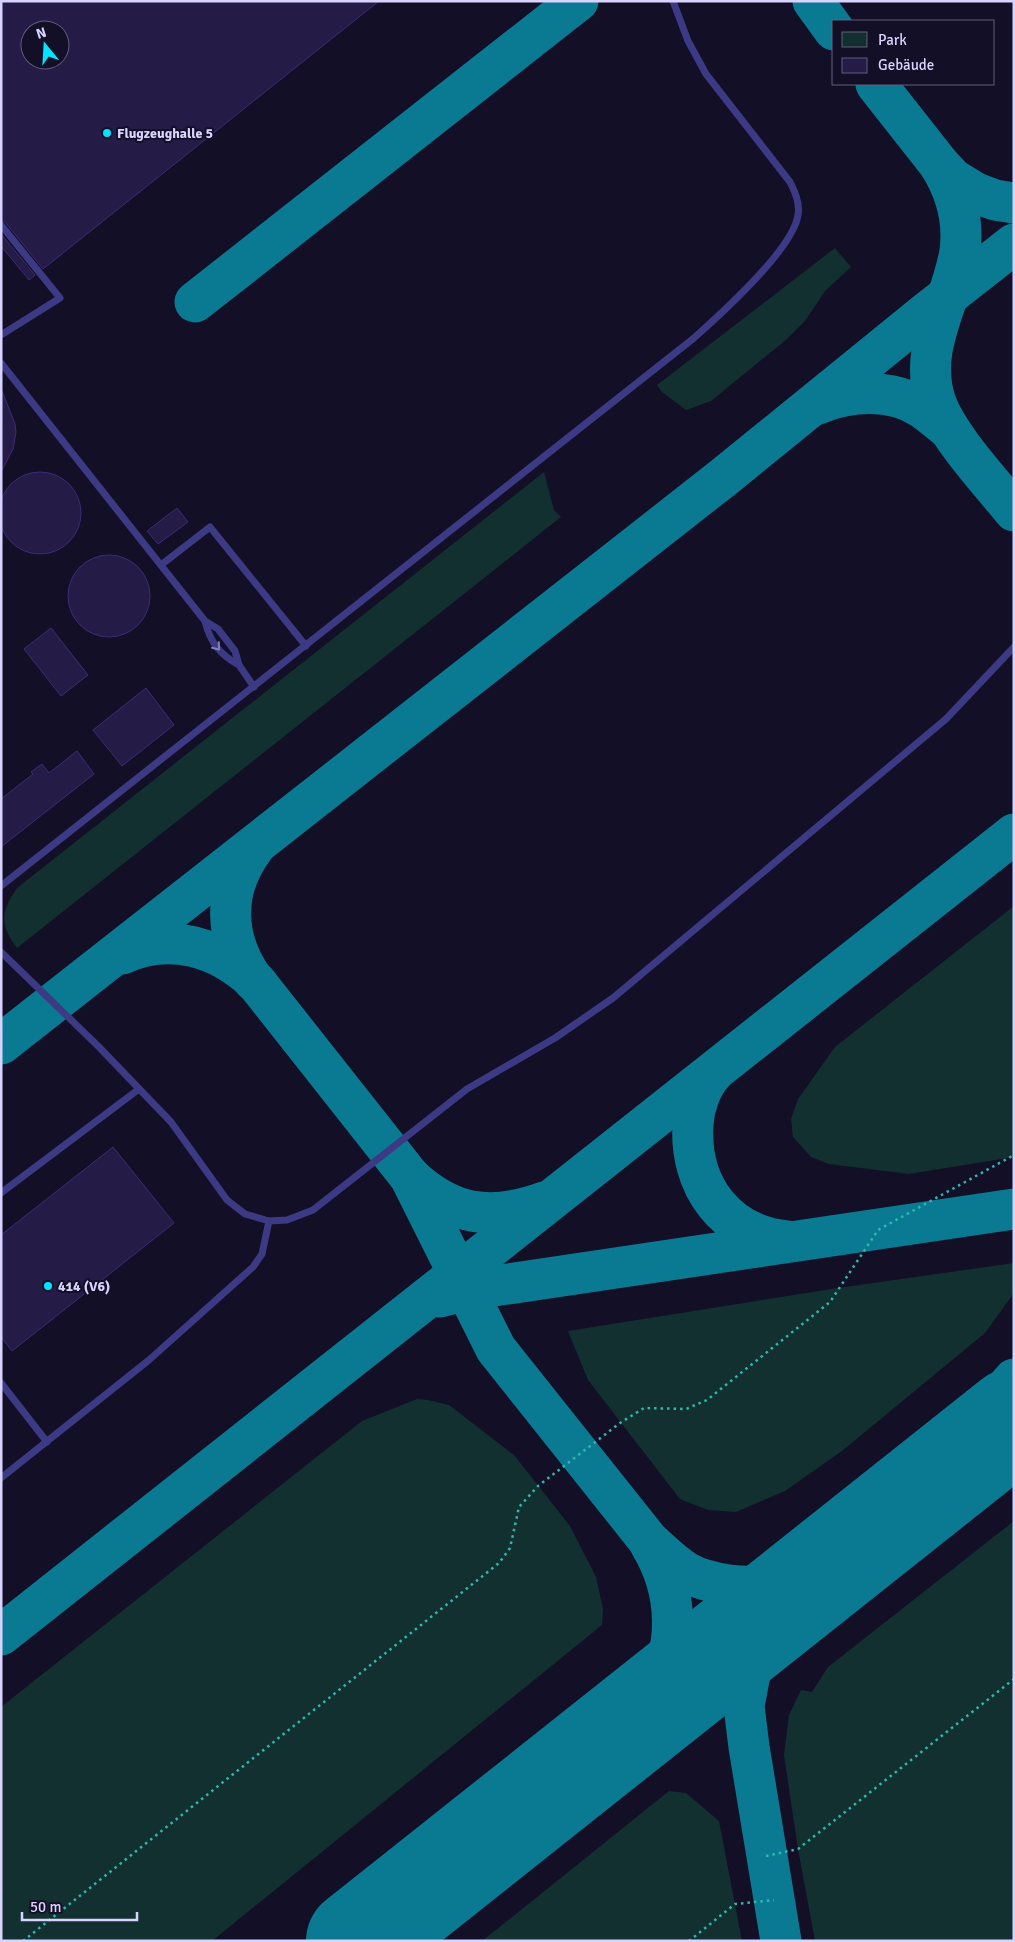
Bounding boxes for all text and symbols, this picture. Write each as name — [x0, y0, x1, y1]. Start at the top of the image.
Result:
north arrow — [20, 20, 70, 70]
legend — [832, 20, 995, 85]
text: N — [34, 24, 48, 43]
text: Park — [878, 31, 907, 49]
text: Gebäude — [878, 56, 934, 74]
place label: Flugzeughalle 5 — [117, 125, 213, 142]
marker: Flugzeughalle 5 — [101, 127, 113, 139]
one-way arrow — [212, 641, 220, 650]
place label: 414 (V6) — [58, 1278, 110, 1295]
marker: 414 (V6) — [42, 1280, 54, 1292]
scale bar — [22, 1890, 138, 1922]
text: 50 m — [30, 1898, 61, 1916]

